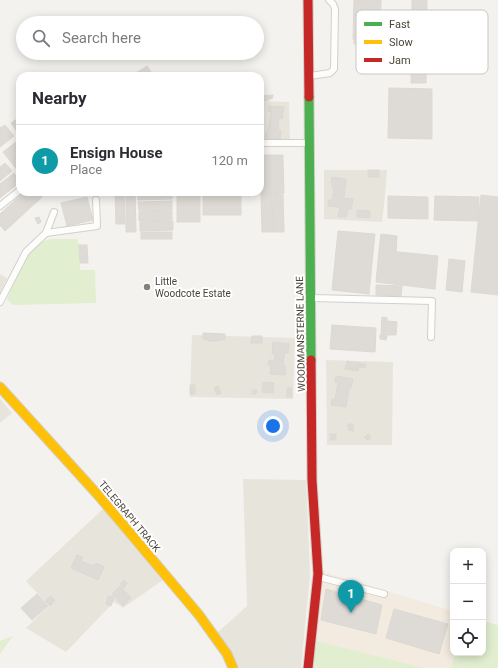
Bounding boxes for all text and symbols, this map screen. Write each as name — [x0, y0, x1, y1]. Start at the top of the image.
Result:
legend — [356, 10, 488, 74]
search box — [16, 16, 264, 60]
text: Fast — [389, 18, 411, 31]
icon: search — [30, 27, 52, 49]
text: Search here — [62, 29, 141, 47]
text: Slow — [389, 36, 413, 49]
text: Jam — [389, 54, 411, 67]
text: Nearby — [32, 88, 87, 108]
text: Ensign House — [70, 144, 163, 162]
text: 1 — [41, 153, 49, 168]
text: 120 m — [211, 153, 248, 168]
text: Place — [70, 162, 102, 177]
place label: Little Woodcote Estate — [155, 276, 231, 299]
street label: WOODMANSTERNE LANE — [294, 276, 307, 392]
marker: Little Woodcote Estate — [142, 282, 152, 292]
your location — [263, 416, 283, 436]
street label: TELEGRAPH TRACK — [97, 479, 163, 555]
map controls — [450, 548, 486, 656]
button: + — [450, 548, 486, 584]
pin: 1 — [338, 580, 364, 613]
button: − — [450, 584, 486, 620]
button: locate — [450, 620, 486, 656]

